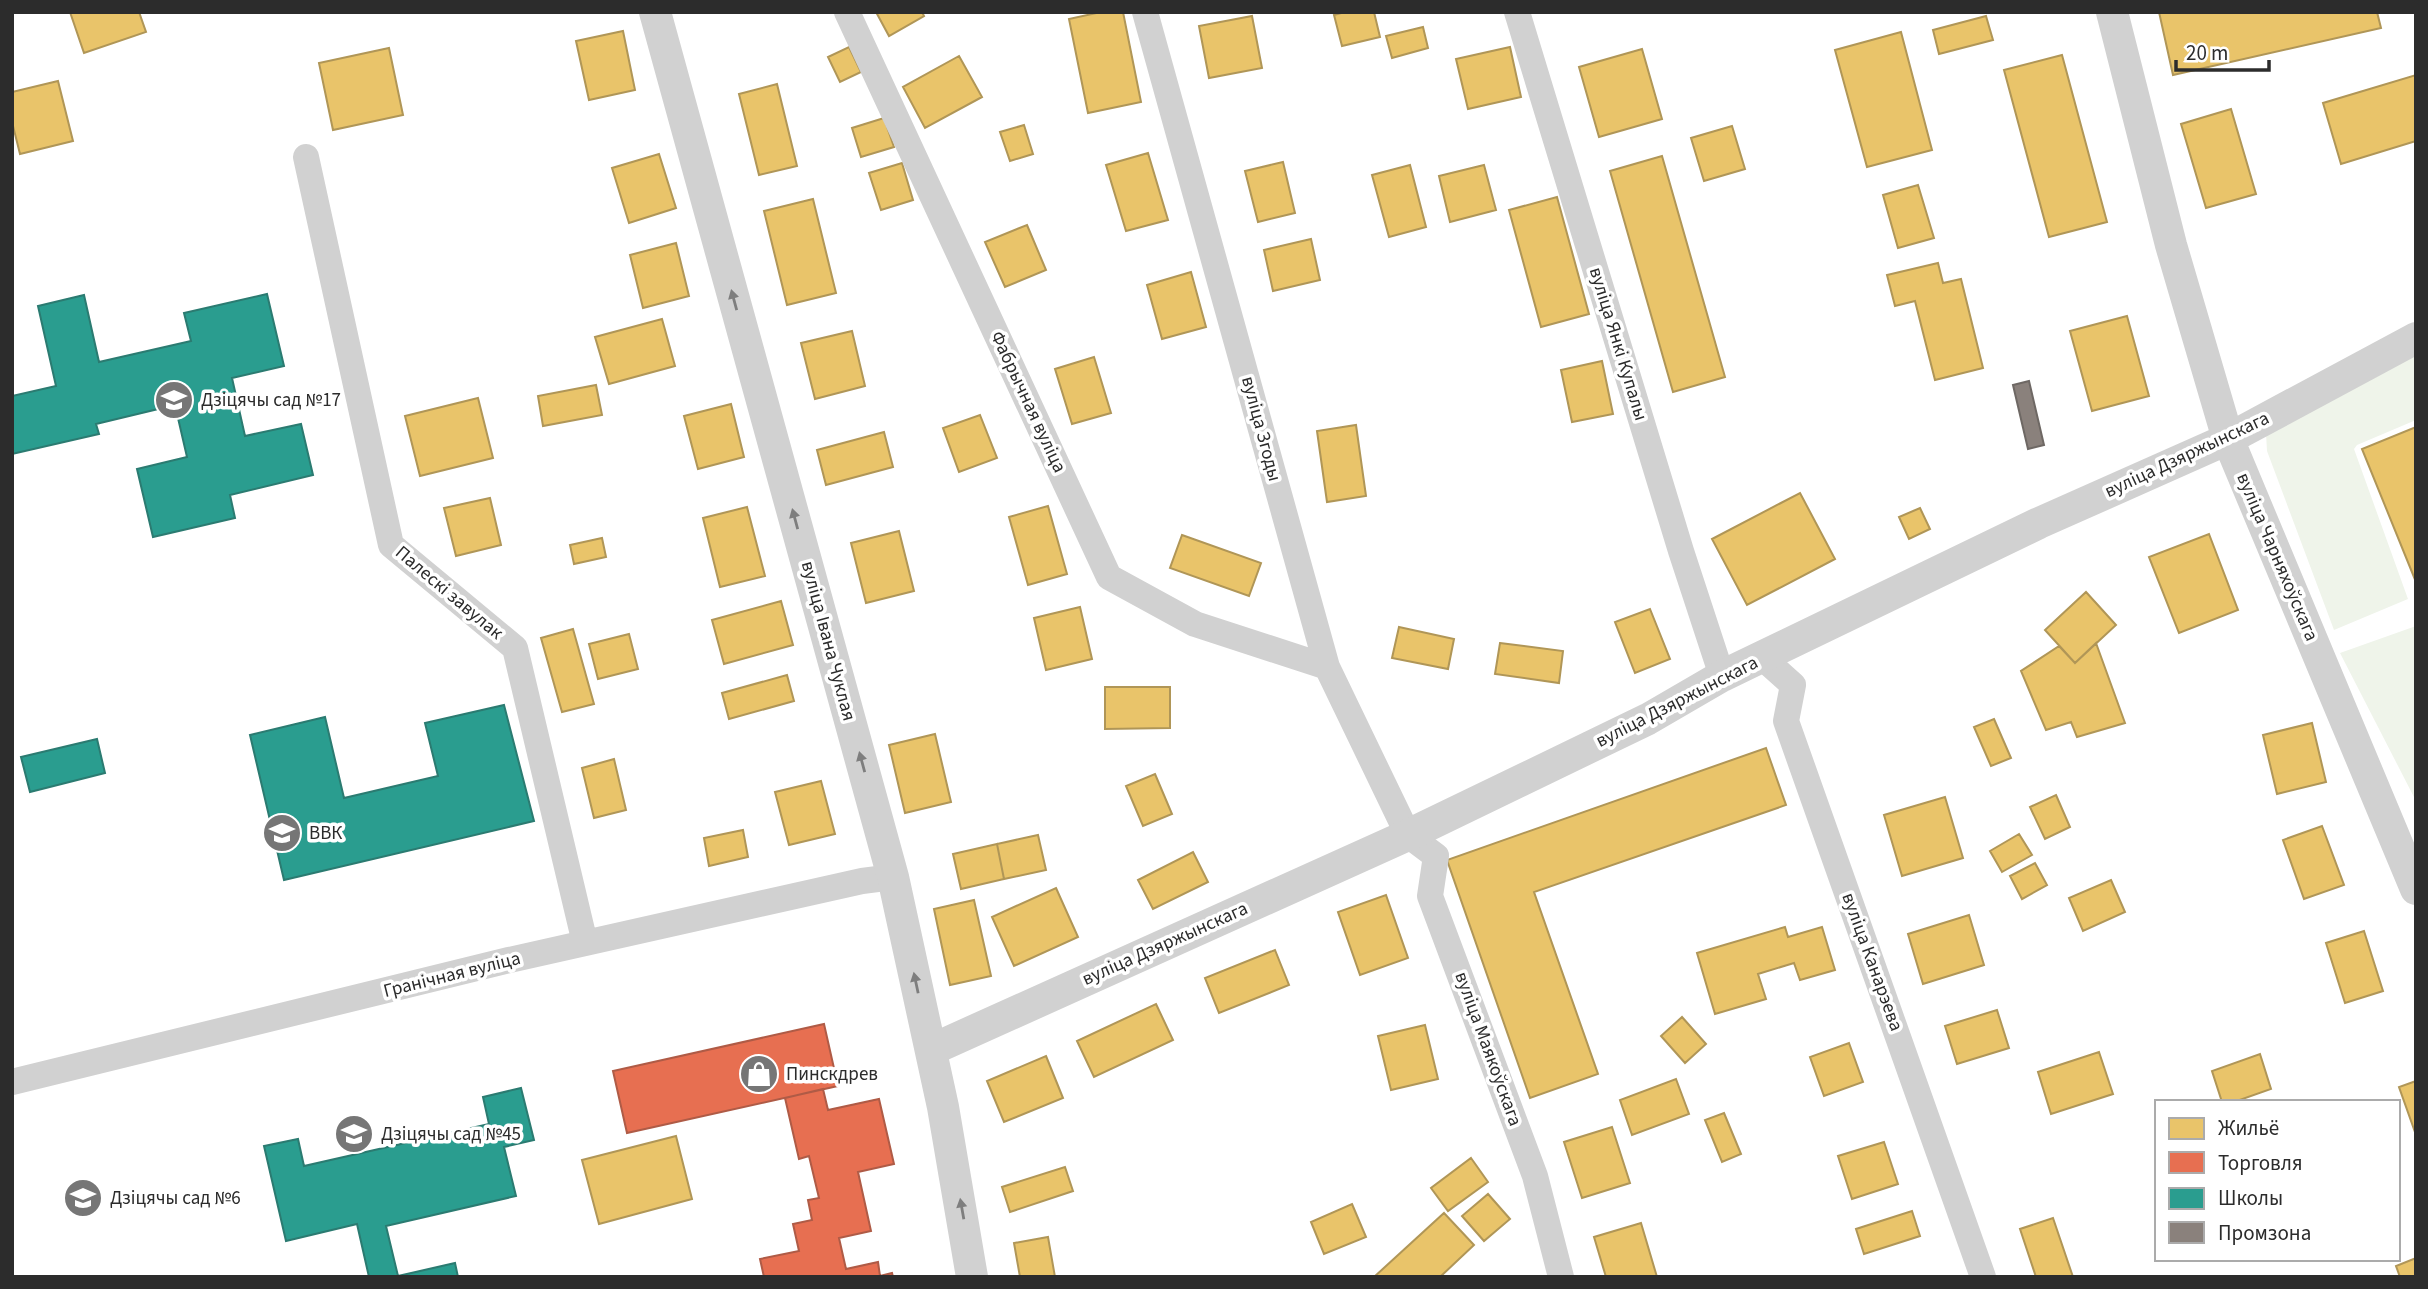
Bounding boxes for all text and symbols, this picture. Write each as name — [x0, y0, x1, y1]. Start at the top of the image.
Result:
scale bar — [2176, 28, 2269, 72]
text: 20 m — [2186, 38, 2228, 68]
street label: вуліца Янкі Купалы — [1582, 264, 1654, 424]
one-way arrow — [728, 289, 739, 311]
street label: Фабрычная вуліца — [983, 327, 1073, 477]
street label: вуліца Згоды — [1234, 373, 1288, 485]
school or university icon: Дзіцячы сад №17 — [153, 379, 195, 421]
place label: Дзіцячы сад №17 — [201, 387, 341, 414]
street label: вуліца Дзяржынскага — [2100, 405, 2274, 505]
street label: вуліца Чарняхоўскага — [2229, 469, 2325, 645]
one-way arrow — [789, 508, 799, 529]
street label: Палескі завулак — [389, 540, 509, 647]
street label: вуліца Івана Чуклая — [794, 558, 862, 724]
street label: вуліца Дзяржынскага — [1591, 649, 1763, 755]
one-way arrow — [856, 751, 866, 772]
school or university icon: ВВК — [261, 812, 303, 854]
place label: ВВК — [309, 820, 342, 847]
street label: вуліца Канарэева — [1834, 889, 1910, 1035]
street label: вуліца Дзяржынскага — [1078, 895, 1252, 993]
street label: Гранічная вуліца — [381, 945, 523, 1005]
street label: вуліца Маякоўскага — [1448, 968, 1528, 1130]
one-way arrow — [911, 972, 922, 994]
shop icon: Пинскдрев — [738, 1053, 780, 1095]
place label: Пинскдрев — [786, 1061, 878, 1088]
legend — [2155, 1100, 2400, 1261]
school or university icon: Дзіцячы сад №45 — [333, 1113, 375, 1155]
text: Жильё — [2218, 1113, 2279, 1143]
place label: Дзіцячы сад №45 — [381, 1121, 521, 1148]
text: Торговля — [2218, 1148, 2303, 1178]
school or university icon: Дзіцячы сад №6 — [62, 1177, 104, 1219]
text: Школы — [2218, 1183, 2283, 1213]
place label: Дзіцячы сад №6 — [110, 1185, 241, 1212]
one-way arrow — [956, 1198, 967, 1220]
text: Промзона — [2218, 1218, 2311, 1248]

